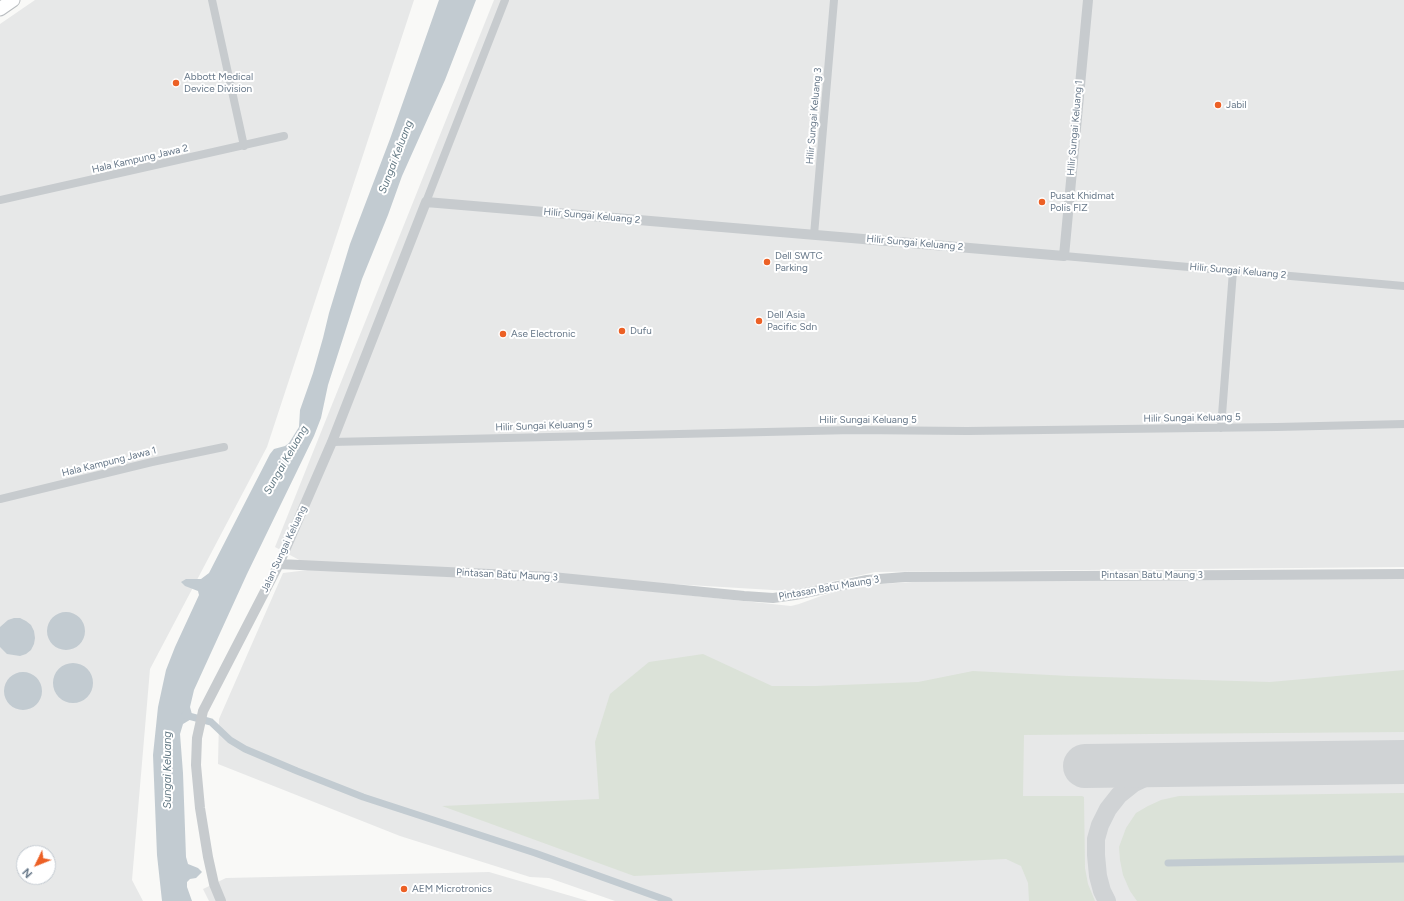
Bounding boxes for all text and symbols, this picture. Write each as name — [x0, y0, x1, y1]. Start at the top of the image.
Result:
street label: Hilir Sungai Keluang 3 — [804, 67, 824, 165]
place label: Abbott Medical Device Division — [184, 71, 253, 94]
marker: Abbott Medical Device Division — [171, 78, 181, 88]
street label: Hilir Sungai Keluang 1 — [1065, 80, 1085, 176]
place label: Jabil — [1226, 99, 1247, 111]
marker: Jabil — [1213, 100, 1223, 110]
water label: Sungai Keluang — [376, 118, 416, 196]
street label: Hala Kampung Jawa 2 — [91, 142, 189, 176]
place label: Pusat Khidmat Polis FIZ — [1050, 190, 1115, 214]
marker: Pusat Khidmat Polis FIZ — [1037, 197, 1047, 207]
street label: Hilir Sungai Keluang 2 — [543, 206, 641, 226]
street label: Hilir Sungai Keluang 2 — [866, 233, 964, 253]
place label: Dell SWTC Parking — [775, 250, 823, 274]
marker: Dell SWTC Parking — [762, 257, 772, 267]
street label: Hilir Sungai Keluang 2 — [1189, 261, 1287, 281]
place label: Dell Asia Pacific Sdn — [767, 309, 817, 332]
marker: Dell Asia Pacific Sdn — [754, 316, 764, 326]
place label: Dufu — [630, 325, 652, 337]
marker: Dufu — [617, 326, 627, 336]
place label: Ase Electronic — [511, 328, 576, 340]
marker: Ase Electronic — [498, 329, 508, 339]
street label: Hilir Sungai Keluang 5 — [1143, 411, 1241, 425]
street label: Hilir Sungai Keluang 5 — [819, 414, 917, 426]
street label: Hilir Sungai Keluang 5 — [495, 418, 593, 434]
water label: Sungai Keluang — [261, 423, 311, 497]
street label: Hala Kampung Jawa 1 — [60, 444, 158, 480]
street label: Jalan Sungai Keluang — [259, 504, 309, 594]
street label: Pintasan Batu Maung 3 — [456, 566, 558, 584]
street label: Pintasan Batu Maung 3 — [1101, 569, 1203, 581]
street label: Pintasan Batu Maung 3 — [778, 573, 880, 603]
water label: Sungai Keluang — [161, 731, 175, 809]
north arrow — [16, 845, 56, 885]
text: N — [20, 865, 35, 880]
place label: AEM Microtronics — [412, 883, 492, 895]
marker: AEM Microtronics — [399, 884, 409, 894]

